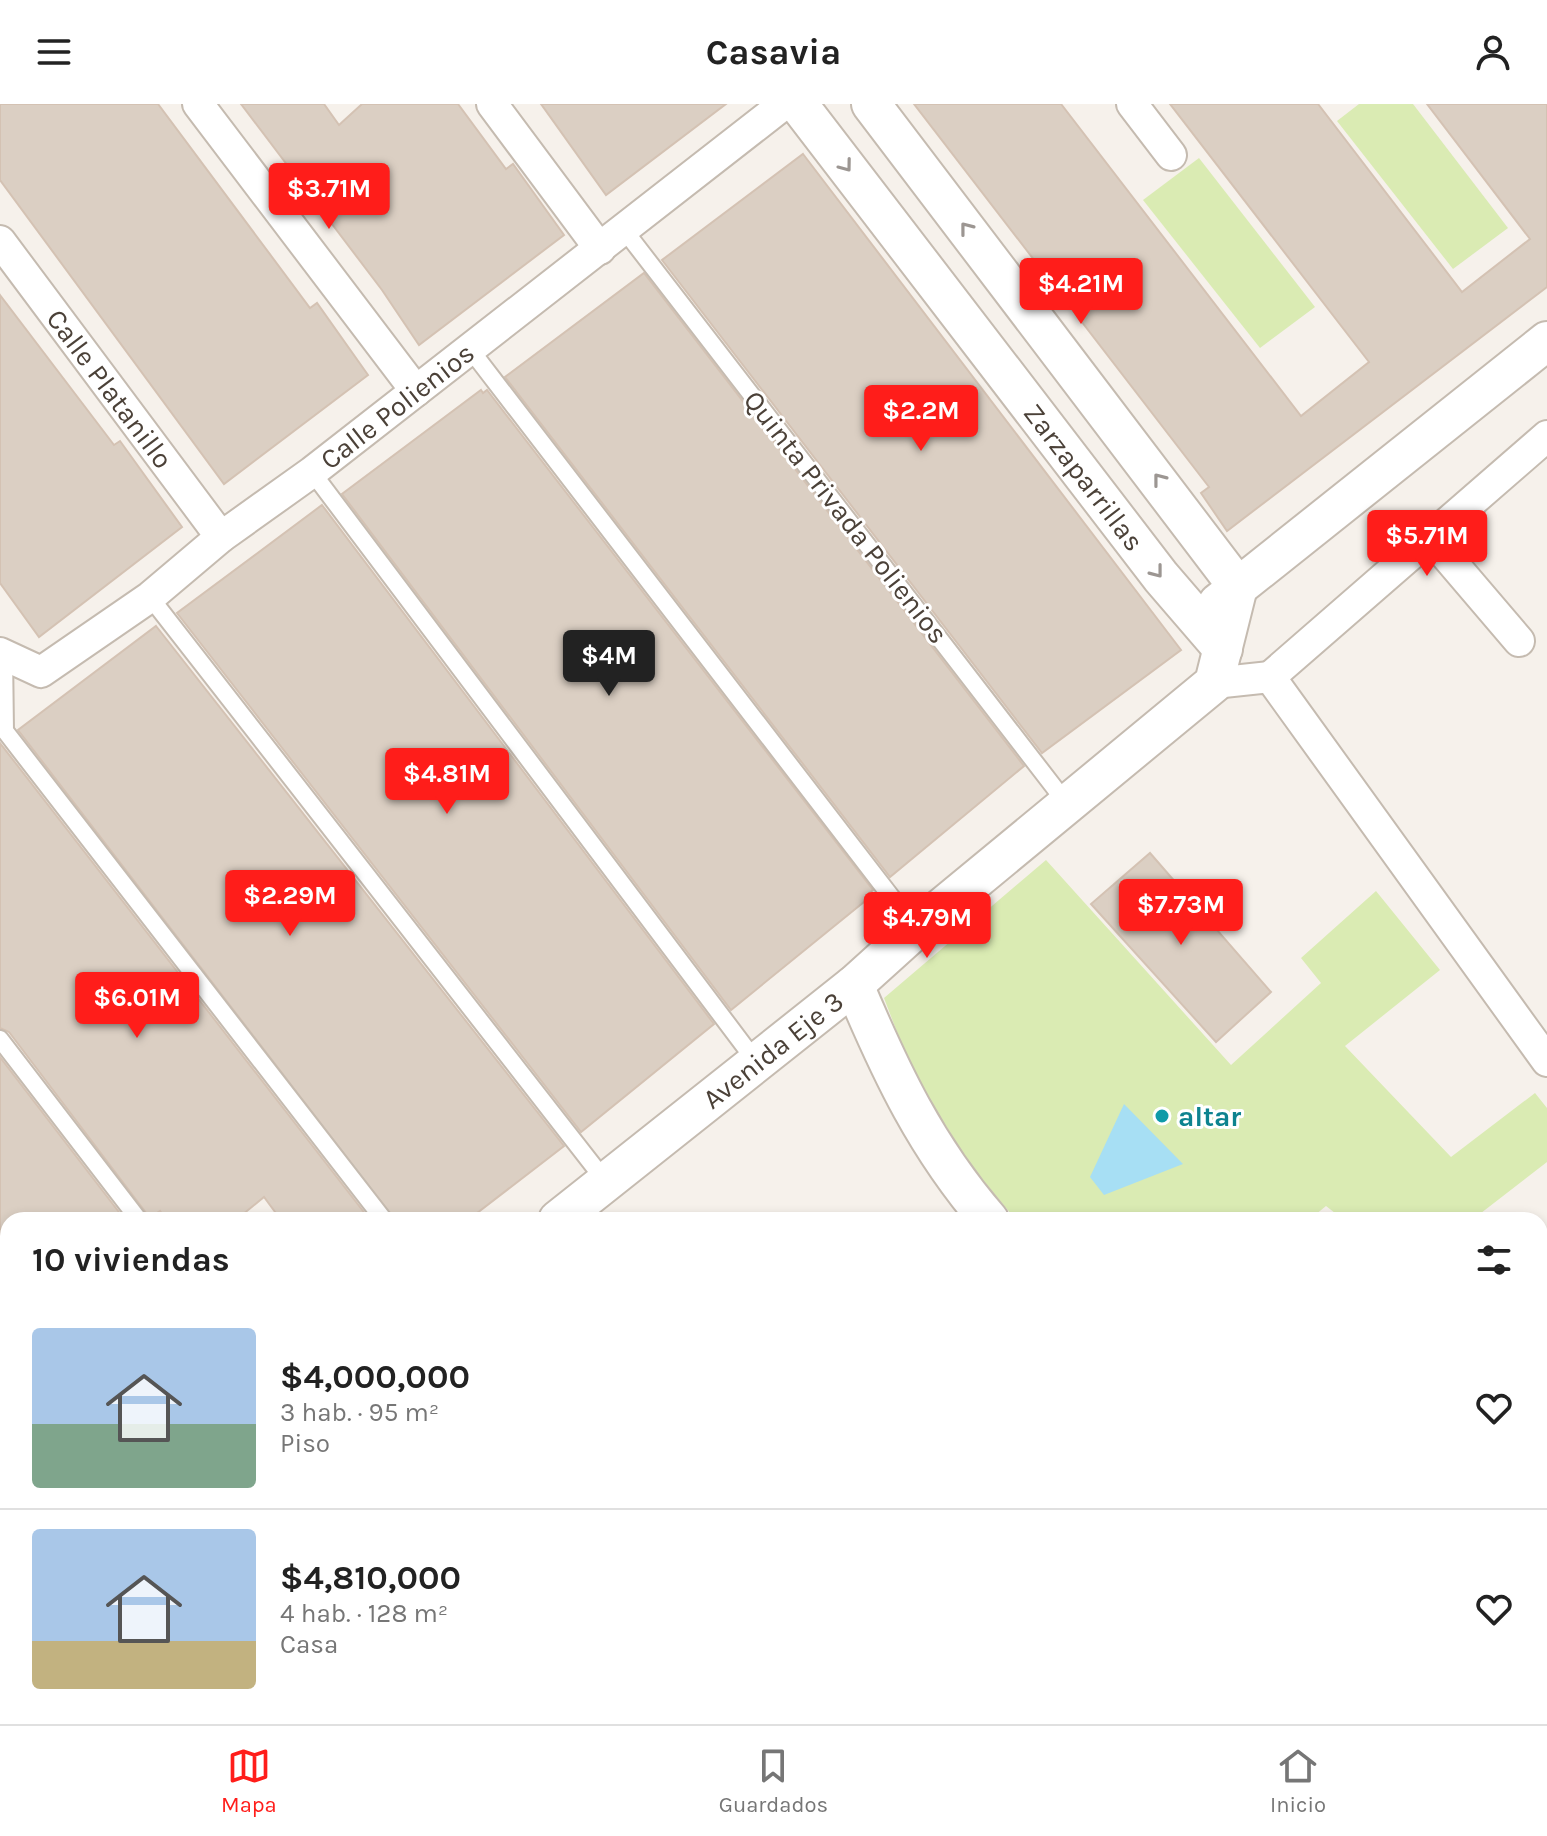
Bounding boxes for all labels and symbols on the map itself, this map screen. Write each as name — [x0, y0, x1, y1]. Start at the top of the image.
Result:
one-way arrow — [836, 157, 850, 172]
pin: $3.71M — [264, 163, 394, 231]
one-way arrow — [962, 222, 976, 237]
pin: $4.21M — [1016, 258, 1146, 326]
street label: Calle Platanillo — [40, 302, 180, 475]
street label: Calle Polienios — [313, 336, 480, 476]
street label: Quinta Privada Polienios — [737, 384, 955, 650]
pin: $2.2M — [865, 385, 977, 453]
street label: Zarzaparrillas — [1017, 397, 1151, 557]
one-way arrow — [1154, 473, 1168, 488]
pin: $5.71M — [1362, 510, 1492, 578]
one-way arrow — [1148, 563, 1162, 578]
pin: $4M — [570, 630, 648, 698]
pin: $4.81M — [382, 748, 512, 816]
pin: $2.29M — [225, 870, 355, 938]
pin: $7.73M — [1116, 879, 1246, 947]
pin: $4.79M — [862, 892, 992, 960]
pin: $6.01M — [72, 972, 202, 1040]
street label: Avenida Eje 3 — [696, 984, 849, 1115]
place label: altar — [1178, 1100, 1241, 1133]
marker: altar — [1153, 1107, 1171, 1125]

